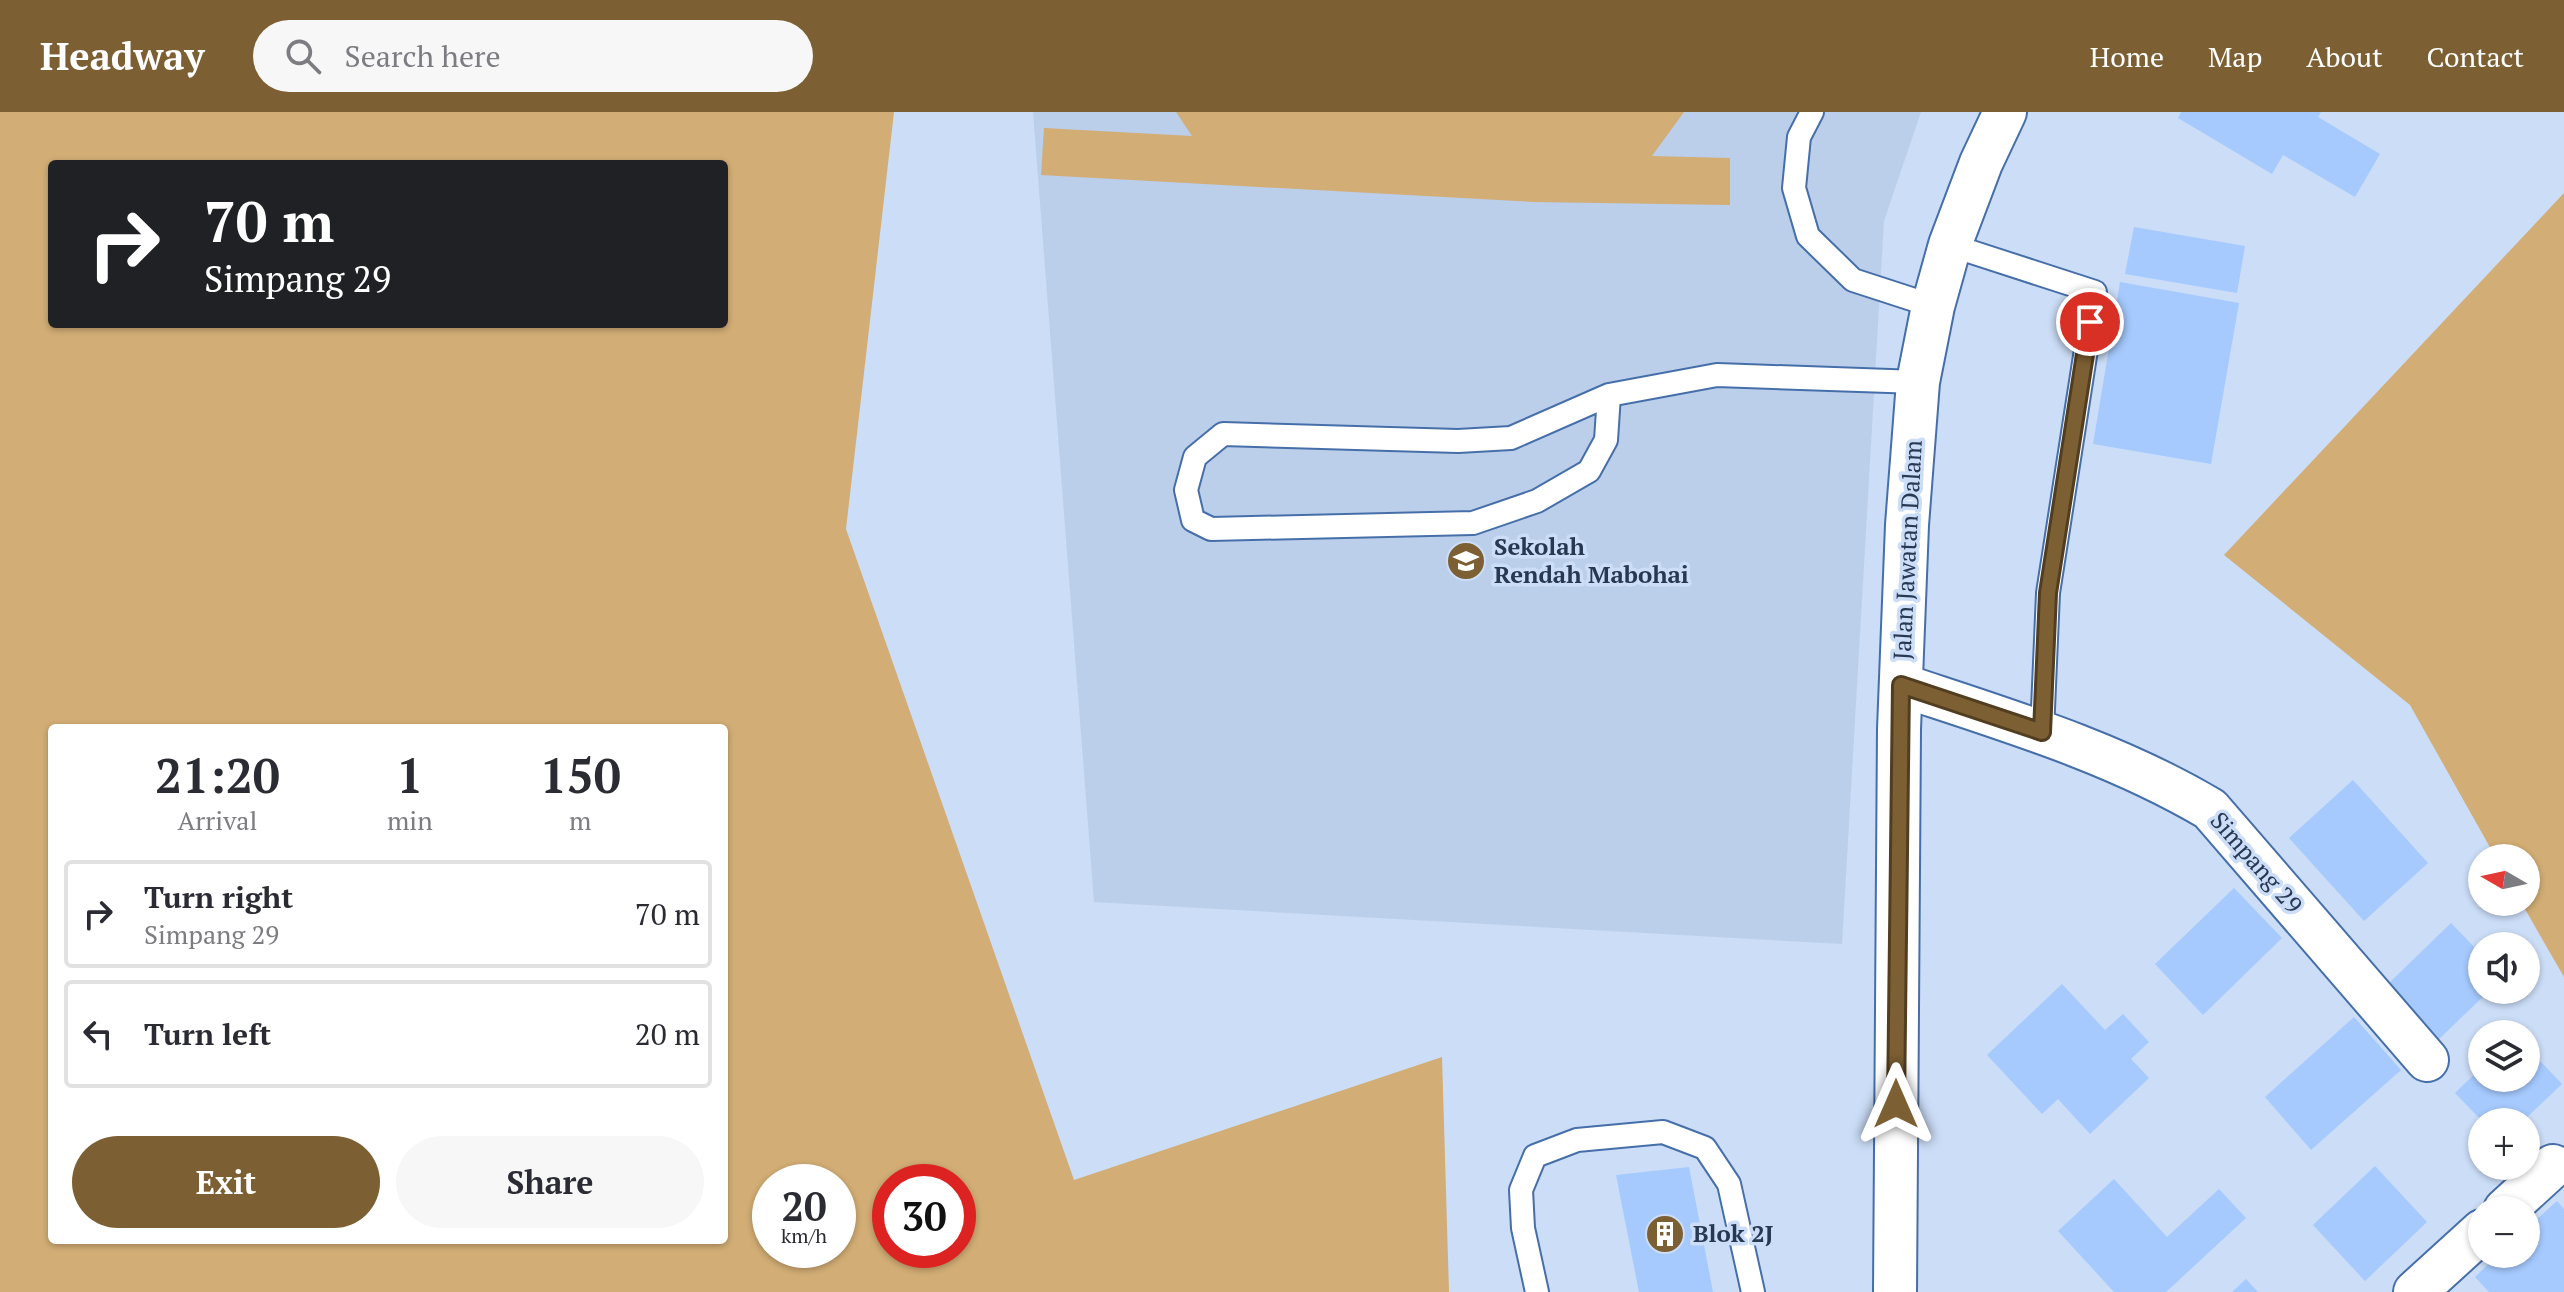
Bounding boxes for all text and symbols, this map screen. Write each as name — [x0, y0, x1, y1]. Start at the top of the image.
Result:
search box — [253, 20, 813, 92]
text: Headway — [40, 31, 205, 81]
icon: search — [281, 34, 325, 78]
text: Search here — [345, 36, 501, 76]
text: Home — [2090, 38, 2164, 75]
text: Map — [2208, 38, 2262, 75]
text: About — [2306, 38, 2383, 75]
text: Contact — [2427, 38, 2524, 75]
text: 70 m — [204, 184, 334, 258]
icon: right — [72, 192, 176, 296]
text: Simpang 29 — [204, 255, 391, 302]
pin — [2056, 288, 2124, 356]
icon: arrive — [2068, 300, 2112, 344]
street label: Jalan Jawatan Dalam — [1885, 439, 1929, 661]
place label: Sekolah Rendah Mabohai — [1494, 530, 1689, 590]
school or university icon: Sekolah Rendah Mabohai — [1445, 540, 1487, 582]
text: 21:20 — [155, 743, 280, 807]
text: 1 — [396, 743, 423, 807]
text: 150 — [540, 743, 621, 807]
text: Arrival — [178, 803, 257, 837]
text: min — [387, 803, 433, 837]
text: m — [569, 803, 592, 837]
street label: Simpang 29 — [2204, 805, 2310, 920]
north arrow — [2468, 844, 2540, 916]
map controls — [2468, 844, 2540, 1268]
text: Turn right — [144, 877, 293, 917]
icon: right — [76, 892, 120, 936]
text: 70 m — [635, 894, 700, 934]
text: Simpang 29 — [144, 917, 279, 951]
button: sound — [2468, 932, 2540, 1004]
icon: left — [76, 1012, 120, 1056]
text: Turn left — [144, 1014, 271, 1054]
text: 20 m — [635, 1014, 700, 1054]
button: layers — [2468, 1020, 2540, 1092]
position arrow — [1854, 1062, 1938, 1146]
button: + — [2468, 1108, 2540, 1180]
button: Exit — [72, 1136, 380, 1228]
button: Share — [396, 1136, 704, 1228]
speed limit sign: 30 — [872, 1164, 976, 1268]
text: 20 — [781, 1179, 827, 1232]
button: − — [2468, 1196, 2540, 1268]
building icon: Blok 2J — [1644, 1213, 1686, 1255]
place label: Blok 2J — [1693, 1217, 1774, 1249]
text: km/h — [781, 1222, 827, 1249]

